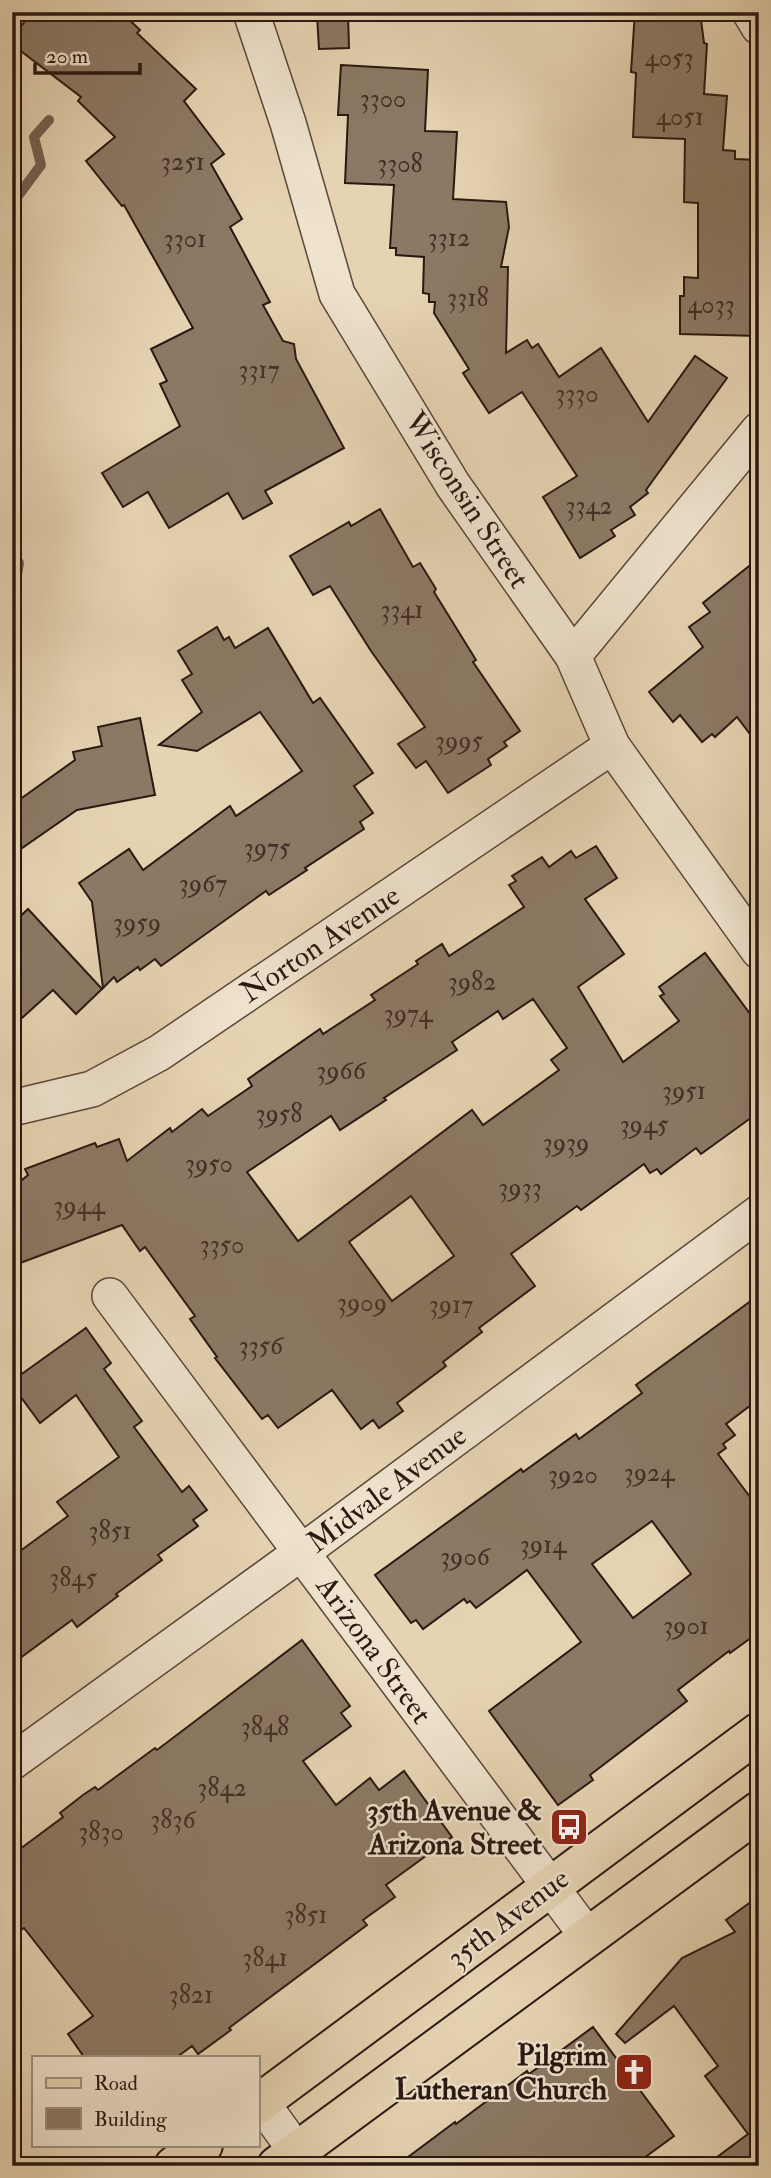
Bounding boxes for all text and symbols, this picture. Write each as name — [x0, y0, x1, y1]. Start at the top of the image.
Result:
scale bar — [35, 32, 140, 76]
house number: 4053 — [645, 42, 693, 74]
text: 20 m — [46, 43, 88, 70]
house number: 3300 — [360, 83, 406, 115]
house number: 4051 — [656, 101, 704, 133]
house number: 3251 — [161, 146, 205, 178]
house number: 3308 — [377, 148, 423, 180]
house number: 3312 — [428, 222, 470, 254]
house number: 3301 — [164, 223, 206, 255]
house number: 3318 — [447, 282, 489, 314]
house number: 4033 — [687, 289, 735, 321]
house number: 3317 — [238, 354, 280, 386]
house number: 3330 — [555, 378, 599, 410]
street label: Wisconsin Street — [396, 404, 538, 595]
house number: 3342 — [565, 490, 613, 522]
house number: 3341 — [380, 594, 424, 626]
house number: 3995 — [435, 725, 484, 757]
house number: 3975 — [244, 832, 291, 864]
house number: 3967 — [179, 868, 227, 900]
street label: Norton Avenue — [233, 877, 407, 1011]
house number: 3959 — [113, 907, 161, 939]
house number: 3982 — [448, 966, 496, 998]
house number: 3974 — [384, 998, 433, 1030]
house number: 3966 — [316, 1055, 368, 1087]
house number: 3951 — [662, 1075, 706, 1107]
house number: 3958 — [256, 1098, 302, 1130]
house number: 3945 — [620, 1109, 669, 1141]
house number: 3939 — [543, 1127, 589, 1159]
house number: 3950 — [185, 1148, 233, 1180]
house number: 3933 — [498, 1172, 542, 1204]
house number: 3944 — [53, 1190, 106, 1222]
house number: 3350 — [200, 1229, 244, 1261]
house number: 3909 — [337, 1287, 387, 1319]
house number: 3917 — [429, 1289, 473, 1321]
house number: 3356 — [239, 1330, 285, 1362]
street label: Midvale Avenue — [300, 1417, 474, 1561]
house number: 3924 — [624, 1457, 675, 1489]
house number: 3920 — [548, 1459, 598, 1491]
house number: 3851 — [89, 1515, 131, 1547]
house number: 3914 — [520, 1529, 567, 1561]
house number: 3906 — [440, 1541, 492, 1573]
house number: 3845 — [49, 1562, 97, 1594]
street label: Arizona Street — [307, 1568, 440, 1731]
house number: 3901 — [663, 1610, 709, 1642]
house number: 3848 — [241, 1711, 289, 1743]
house number: 3842 — [197, 1772, 247, 1804]
place label: 35th Avenue & Arizona Street — [366, 1792, 542, 1863]
house number: 3836 — [150, 1804, 198, 1836]
bus stop icon: 35th Avenue & Arizona Street — [548, 1806, 590, 1848]
house number: 3830 — [78, 1816, 124, 1848]
street label: 35th Avenue — [440, 1860, 576, 1976]
house number: 3851 — [285, 1899, 327, 1931]
house number: 3841 — [242, 1942, 288, 1974]
house number: 3821 — [169, 1979, 213, 2011]
place label: Pilgrim Lutheran Church — [395, 2037, 608, 2108]
church icon: Pilgrim Lutheran Church — [613, 2051, 655, 2093]
legend — [32, 2056, 259, 2146]
text: Road — [94, 2070, 139, 2097]
text: Building — [94, 2106, 167, 2133]

